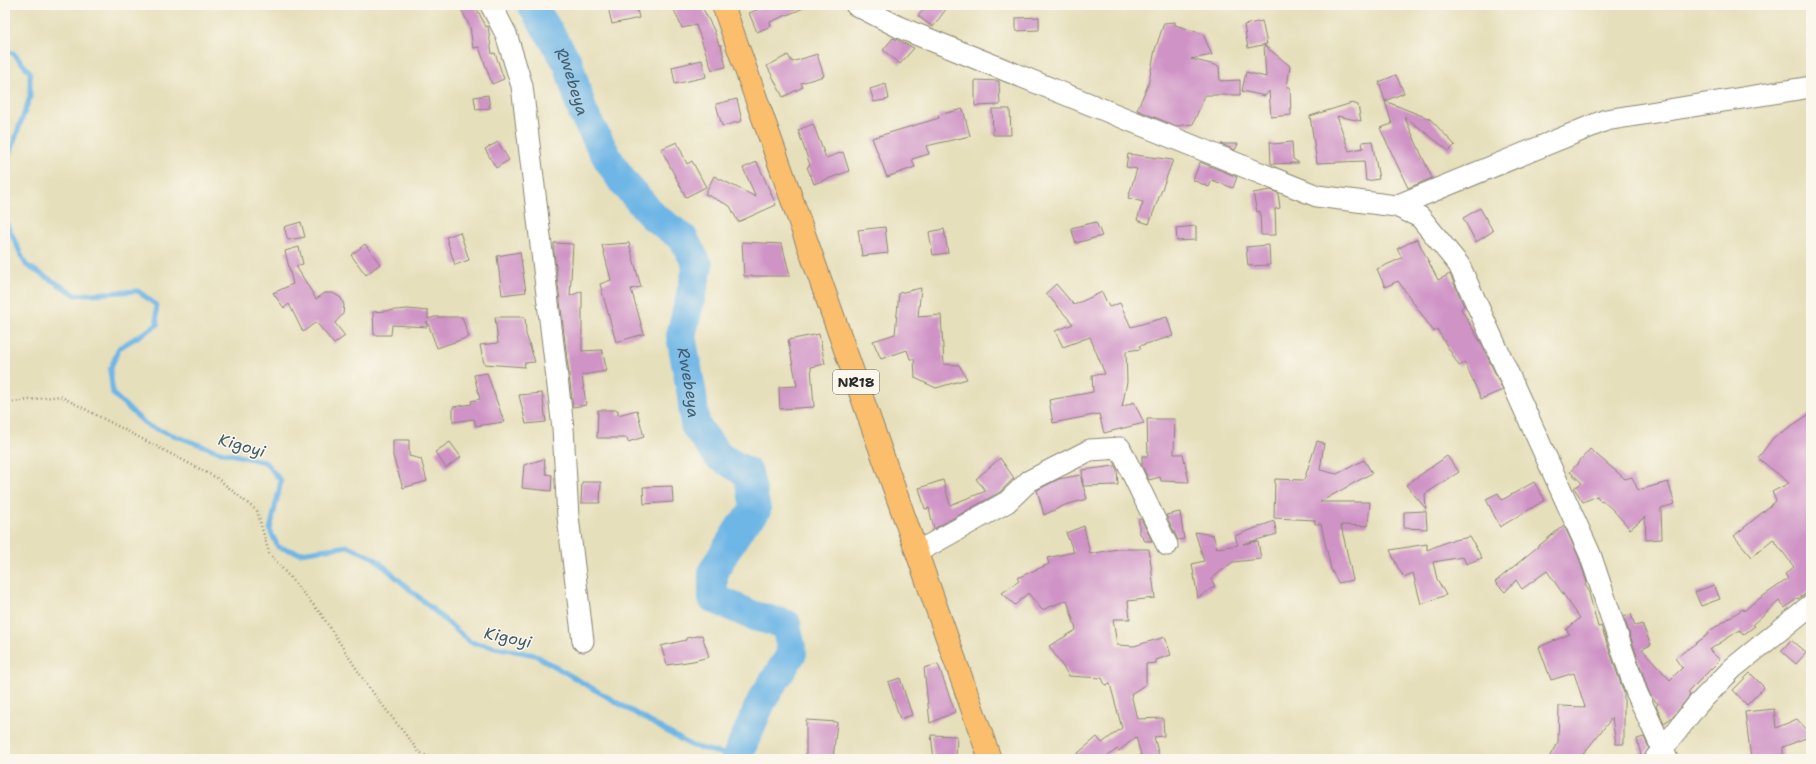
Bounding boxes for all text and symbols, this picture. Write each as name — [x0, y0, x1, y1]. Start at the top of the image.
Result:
water label: Rwebeya — [550, 43, 593, 118]
water label: Rwebeya — [672, 346, 704, 419]
road number: NR18 — [833, 370, 879, 394]
water label: Kigoyi — [216, 429, 268, 462]
water label: Kigoyi — [482, 622, 534, 653]

